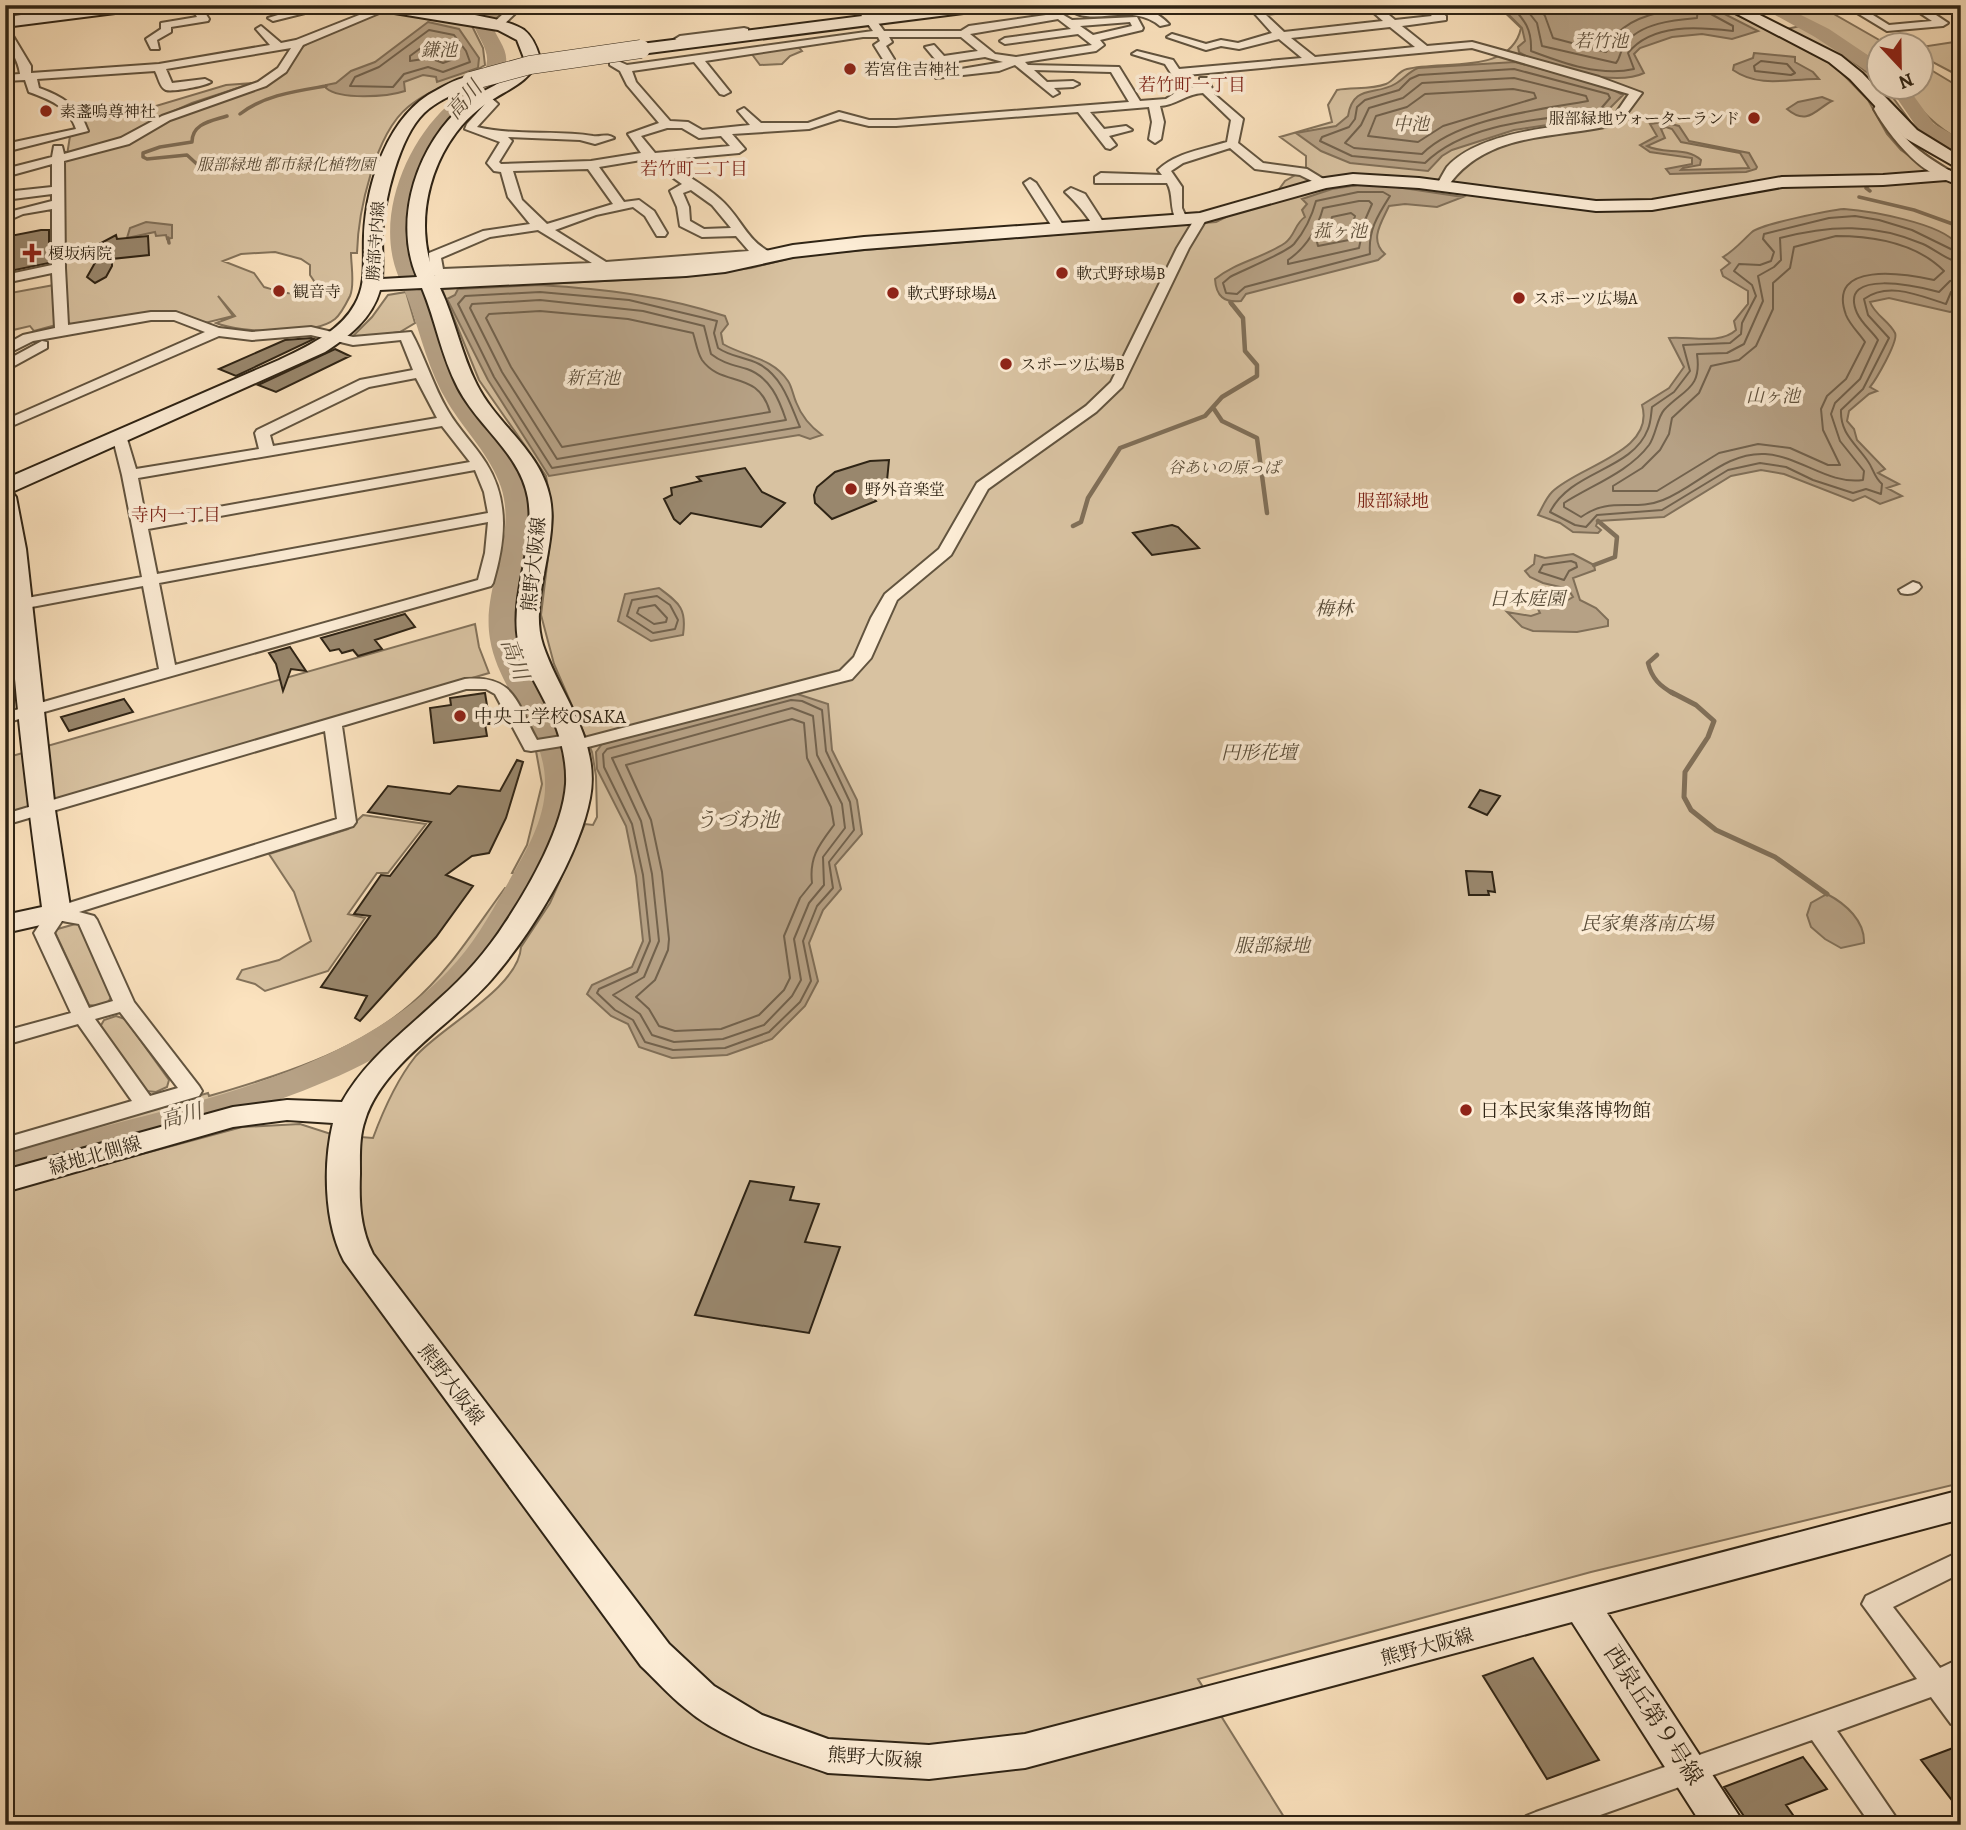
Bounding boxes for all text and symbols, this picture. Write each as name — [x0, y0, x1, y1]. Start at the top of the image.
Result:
water label: 若竹池 — [1574, 29, 1630, 53]
north arrow — [1864, 32, 1934, 102]
water label: 鎌池 — [421, 38, 459, 62]
place label: 若宮住吉神社 — [864, 59, 960, 81]
marker: 若宮住吉神社 — [842, 61, 858, 77]
text: N — [1895, 66, 1917, 96]
water label: 高川 — [440, 73, 490, 125]
district label: 若竹町一丁目 — [1138, 73, 1246, 97]
place label: 素盞嗚尊神社 — [60, 101, 156, 123]
marker: 素盞嗚尊神社 — [38, 103, 54, 119]
place label: 服部緑地ウォーターランド — [1549, 108, 1740, 130]
marker: 服部緑地ウォーターランド — [1746, 110, 1762, 126]
water label: 中池 — [1393, 112, 1431, 136]
park label: 服部緑地 都市緑化植物園 — [197, 154, 378, 176]
district label: 若竹町二丁目 — [640, 157, 748, 181]
street label: 勝部寺内線 — [362, 200, 390, 282]
water label: 菰ヶ池 — [1313, 219, 1369, 243]
marker: 榎坂病院 — [22, 243, 42, 263]
place label: 榎坂病院 — [48, 243, 112, 265]
place label: 軟式野球場B — [1076, 263, 1166, 285]
marker: 軟式野球場B — [1054, 265, 1070, 281]
place label: 観音寺 — [293, 281, 341, 303]
marker: 観音寺 — [271, 283, 287, 299]
place label: 軟式野球場A — [907, 283, 997, 305]
marker: 軟式野球場A — [885, 285, 901, 301]
place label: スポーツ広場A — [1533, 288, 1638, 310]
marker: スポーツ広場A — [1511, 290, 1527, 306]
place label: スポーツ広場B — [1020, 354, 1125, 376]
marker: スポーツ広場B — [998, 356, 1014, 372]
water label: 新宮池 — [566, 366, 622, 390]
water label: 山ヶ池 — [1746, 384, 1802, 408]
park label: 谷あいの原っぱ — [1168, 457, 1283, 479]
place label: 野外音楽堂 — [865, 479, 945, 501]
marker: 野外音楽堂 — [843, 481, 859, 497]
district label: 服部緑地 — [1357, 489, 1429, 513]
district label: 寺内一丁目 — [131, 503, 221, 527]
street label: 熊野大阪線 — [516, 515, 552, 613]
park label: 日本庭園 — [1489, 586, 1568, 612]
park label: 梅林 — [1315, 596, 1356, 622]
water label: 高川 — [495, 634, 536, 685]
place label: 中央工学校OSAKA — [474, 704, 627, 730]
marker: 中央工学校OSAKA — [452, 708, 468, 724]
park label: 円形花壇 — [1221, 740, 1300, 766]
water label: うづわ池 — [695, 806, 781, 834]
park label: 民家集落南広場 — [1580, 911, 1715, 937]
park label: 服部緑地 — [1234, 933, 1312, 959]
water label: 高川 — [157, 1096, 207, 1135]
place label: 日本民家集落博物館 — [1480, 1098, 1651, 1124]
marker: 日本民家集落博物館 — [1458, 1102, 1474, 1118]
street label: 緑地北側線 — [46, 1130, 145, 1182]
street label: 熊野大阪線 — [412, 1339, 490, 1430]
street label: 熊野大阪線 — [1378, 1622, 1477, 1672]
street label: 西泉丘第９号線 — [1597, 1639, 1710, 1791]
street label: 熊野大阪線 — [827, 1742, 923, 1774]

